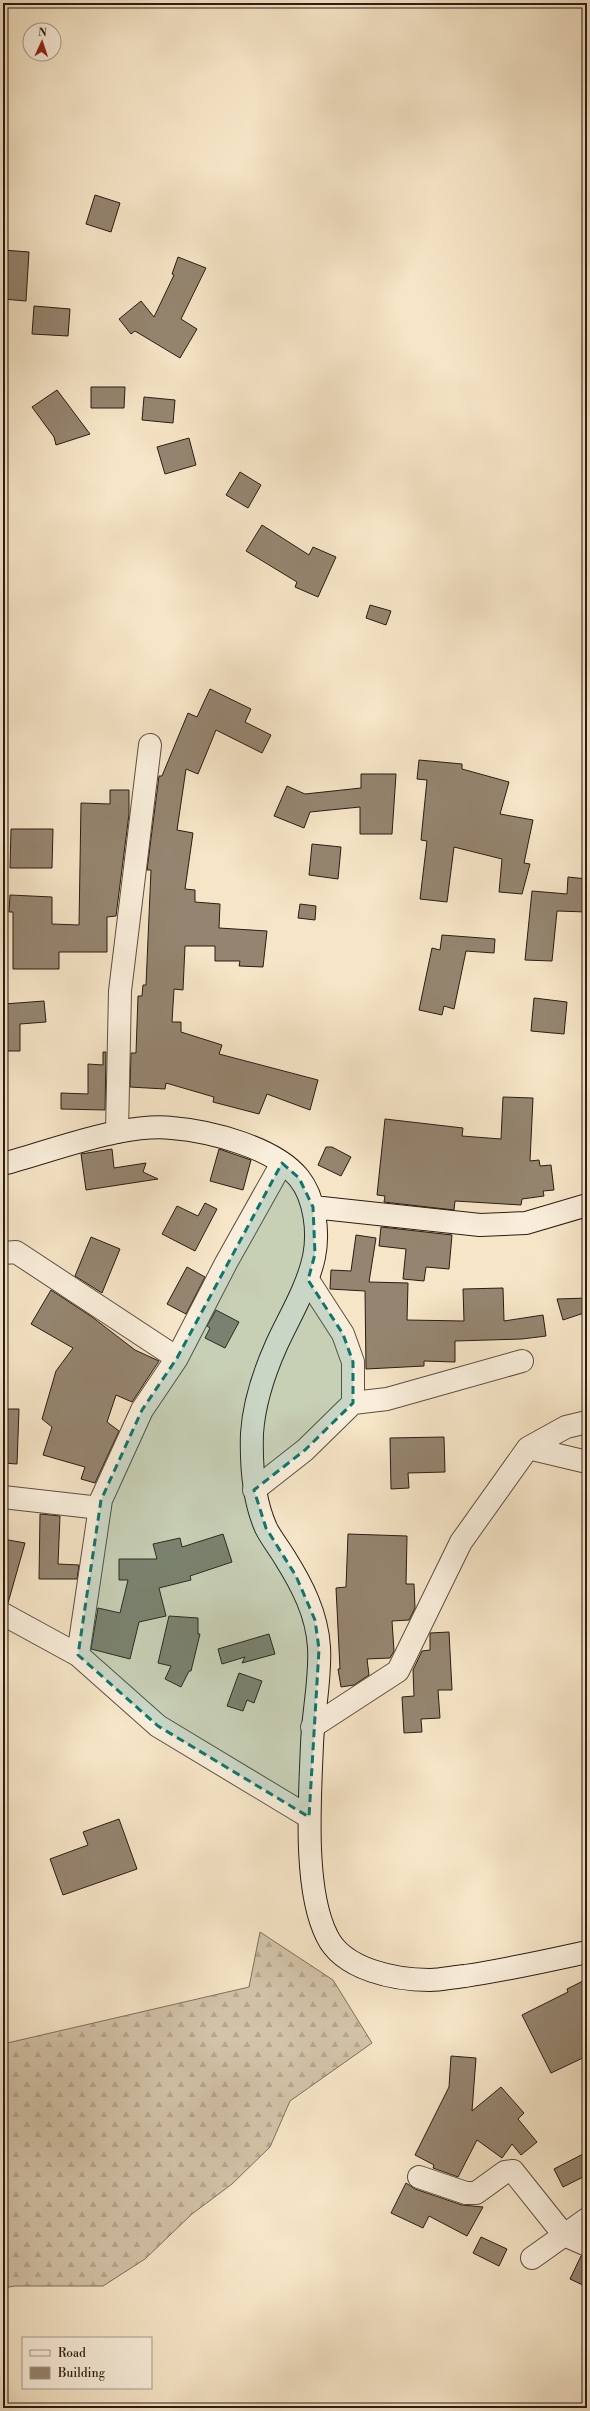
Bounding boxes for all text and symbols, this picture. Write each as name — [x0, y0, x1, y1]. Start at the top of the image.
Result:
north arrow — [22, 22, 62, 62]
text: N — [38, 26, 47, 40]
legend — [22, 2337, 152, 2389]
text: Road — [58, 2346, 86, 2361]
text: Building — [57, 2366, 106, 2381]

